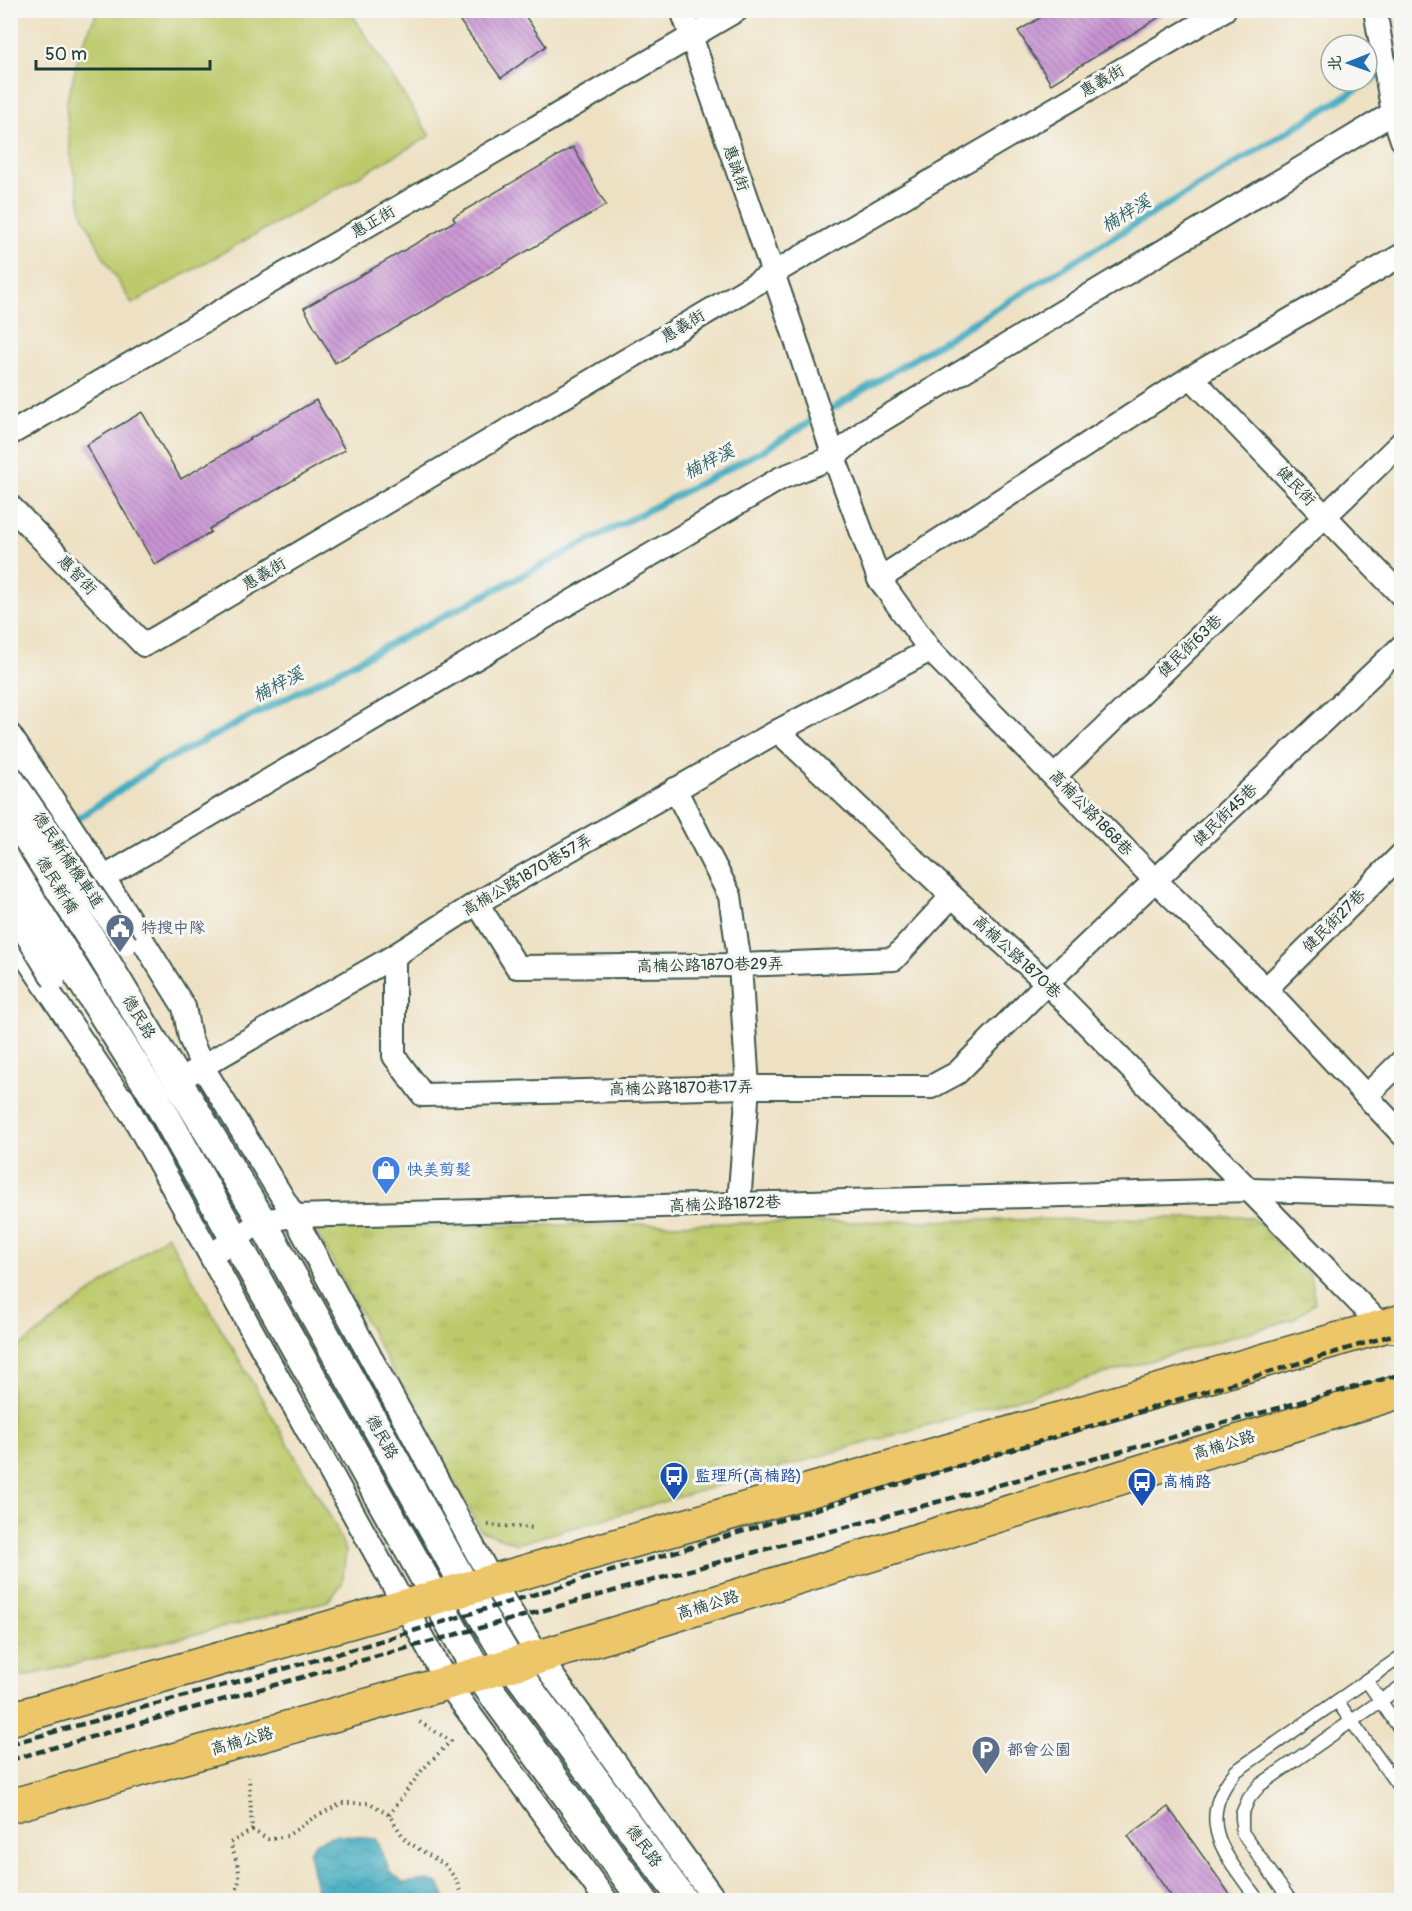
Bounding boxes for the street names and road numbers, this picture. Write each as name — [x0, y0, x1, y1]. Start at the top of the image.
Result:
street label: 惠義街 — [1076, 60, 1128, 102]
street label: 惠誠街 — [719, 142, 753, 194]
street label: 惠正街 — [347, 201, 399, 243]
street label: 惠義街 — [657, 305, 709, 347]
street label: 健民街 — [1272, 462, 1320, 510]
street label: 惠智街 — [53, 551, 101, 599]
street label: 惠義街 — [238, 553, 290, 595]
street label: 健民街63巷 — [1153, 610, 1227, 682]
street label: 高楠公路1868巷 — [1045, 766, 1137, 860]
street label: 健民街45巷 — [1189, 779, 1261, 851]
street label: 德民新橋機車道 — [29, 808, 107, 912]
street label: 高楠公路1870巷57弄 — [458, 830, 596, 920]
street label: 德民新橋 — [32, 853, 82, 917]
street label: 健民街27巷 — [1298, 885, 1370, 957]
street label: 高楠公路1870巷 — [969, 911, 1065, 1003]
street label: 高楠公路1870巷29弄 — [636, 954, 784, 976]
street label: 德民路 — [118, 991, 160, 1043]
street label: 高楠公路1870巷17弄 — [609, 1077, 753, 1099]
street label: 高楠公路1872巷 — [669, 1192, 781, 1216]
street label: 德民路 — [362, 1411, 402, 1463]
street label: 高楠公路 — [1190, 1426, 1258, 1464]
street label: 高楠公路 — [674, 1586, 742, 1624]
street label: 高楠公路 — [208, 1723, 276, 1759]
street label: 德民路 — [622, 1821, 666, 1871]

